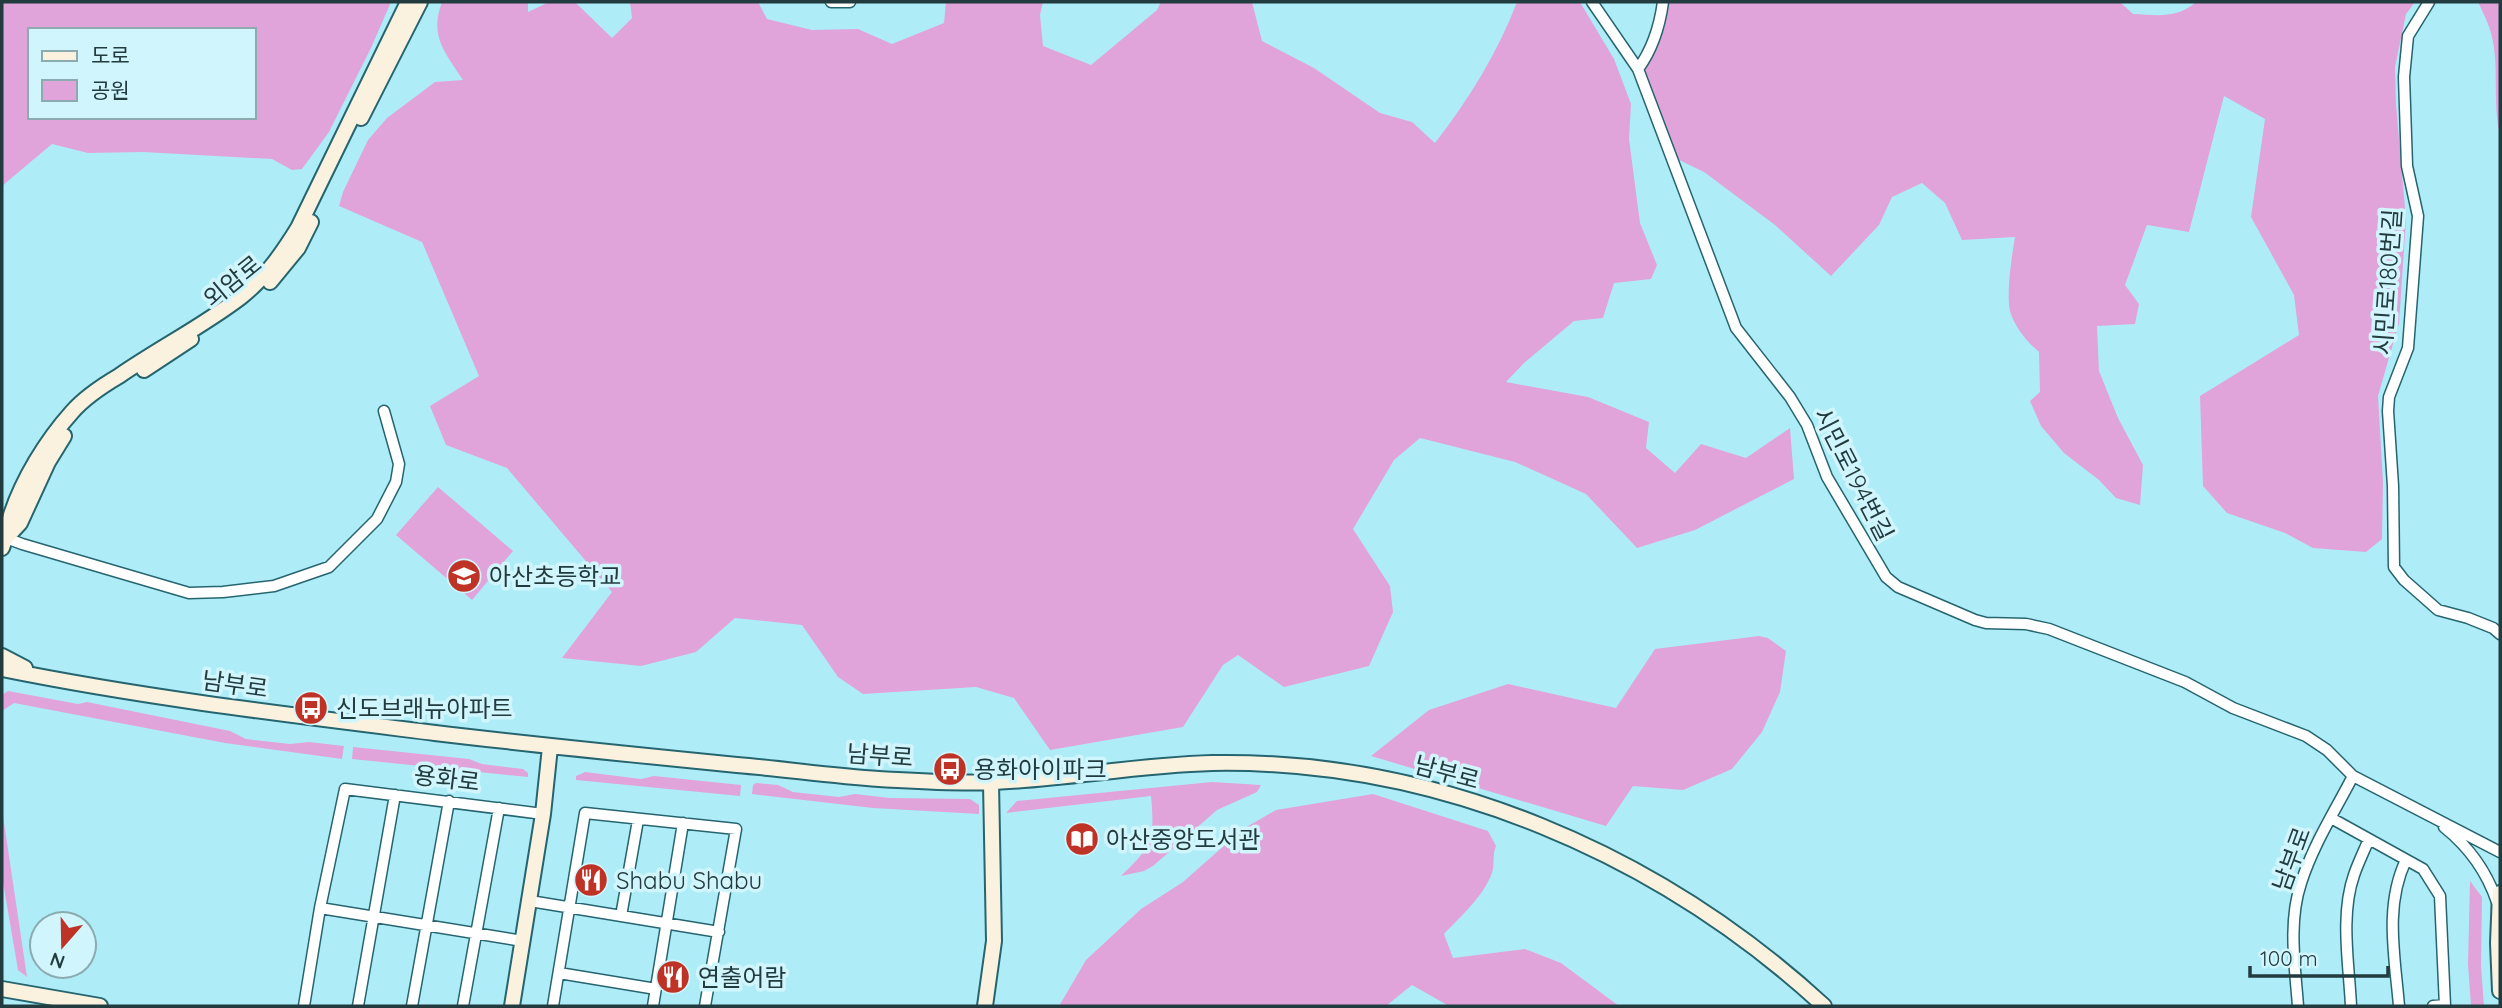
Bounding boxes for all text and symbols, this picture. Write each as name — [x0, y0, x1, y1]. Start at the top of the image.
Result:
legend — [28, 28, 256, 119]
text: 도로 — [91, 42, 130, 68]
text: 공원 — [91, 77, 130, 103]
street label: 시민로180번길 — [2367, 208, 2407, 356]
street label: 외암로 — [197, 248, 267, 314]
street label: 시민로194번길 — [1808, 402, 1900, 546]
school or university icon: 아산초등학교 — [445, 557, 483, 595]
place label: 아산초등학교 — [489, 561, 621, 591]
street label: 남부로 — [200, 665, 270, 703]
bus stop icon: 신도브래뉴아파트 — [292, 689, 330, 727]
place label: 신도브래뉴아파트 — [336, 693, 513, 723]
street label: 남부로 — [846, 738, 914, 772]
street label: 남부로 — [1411, 749, 1483, 795]
bus stop icon: 용화아이파크 — [931, 750, 969, 788]
place label: 용화아이파크 — [974, 754, 1106, 784]
street label: 용화로 — [412, 759, 482, 797]
library icon: 아산중앙도서관 — [1063, 820, 1101, 858]
street label: 남부로 — [2266, 823, 2316, 895]
place label: 아산중앙도서관 — [1106, 824, 1261, 854]
restaurant icon: Shabu Shabu — [572, 861, 610, 899]
place label: Shabu Shabu — [616, 865, 762, 895]
north arrow — [28, 910, 98, 980]
scale bar — [2250, 934, 2388, 978]
text: 100 m — [2260, 945, 2318, 971]
text: N — [47, 947, 68, 975]
restaurant icon: 연출어람 — [654, 958, 692, 996]
place label: 연출어람 — [698, 962, 786, 992]

